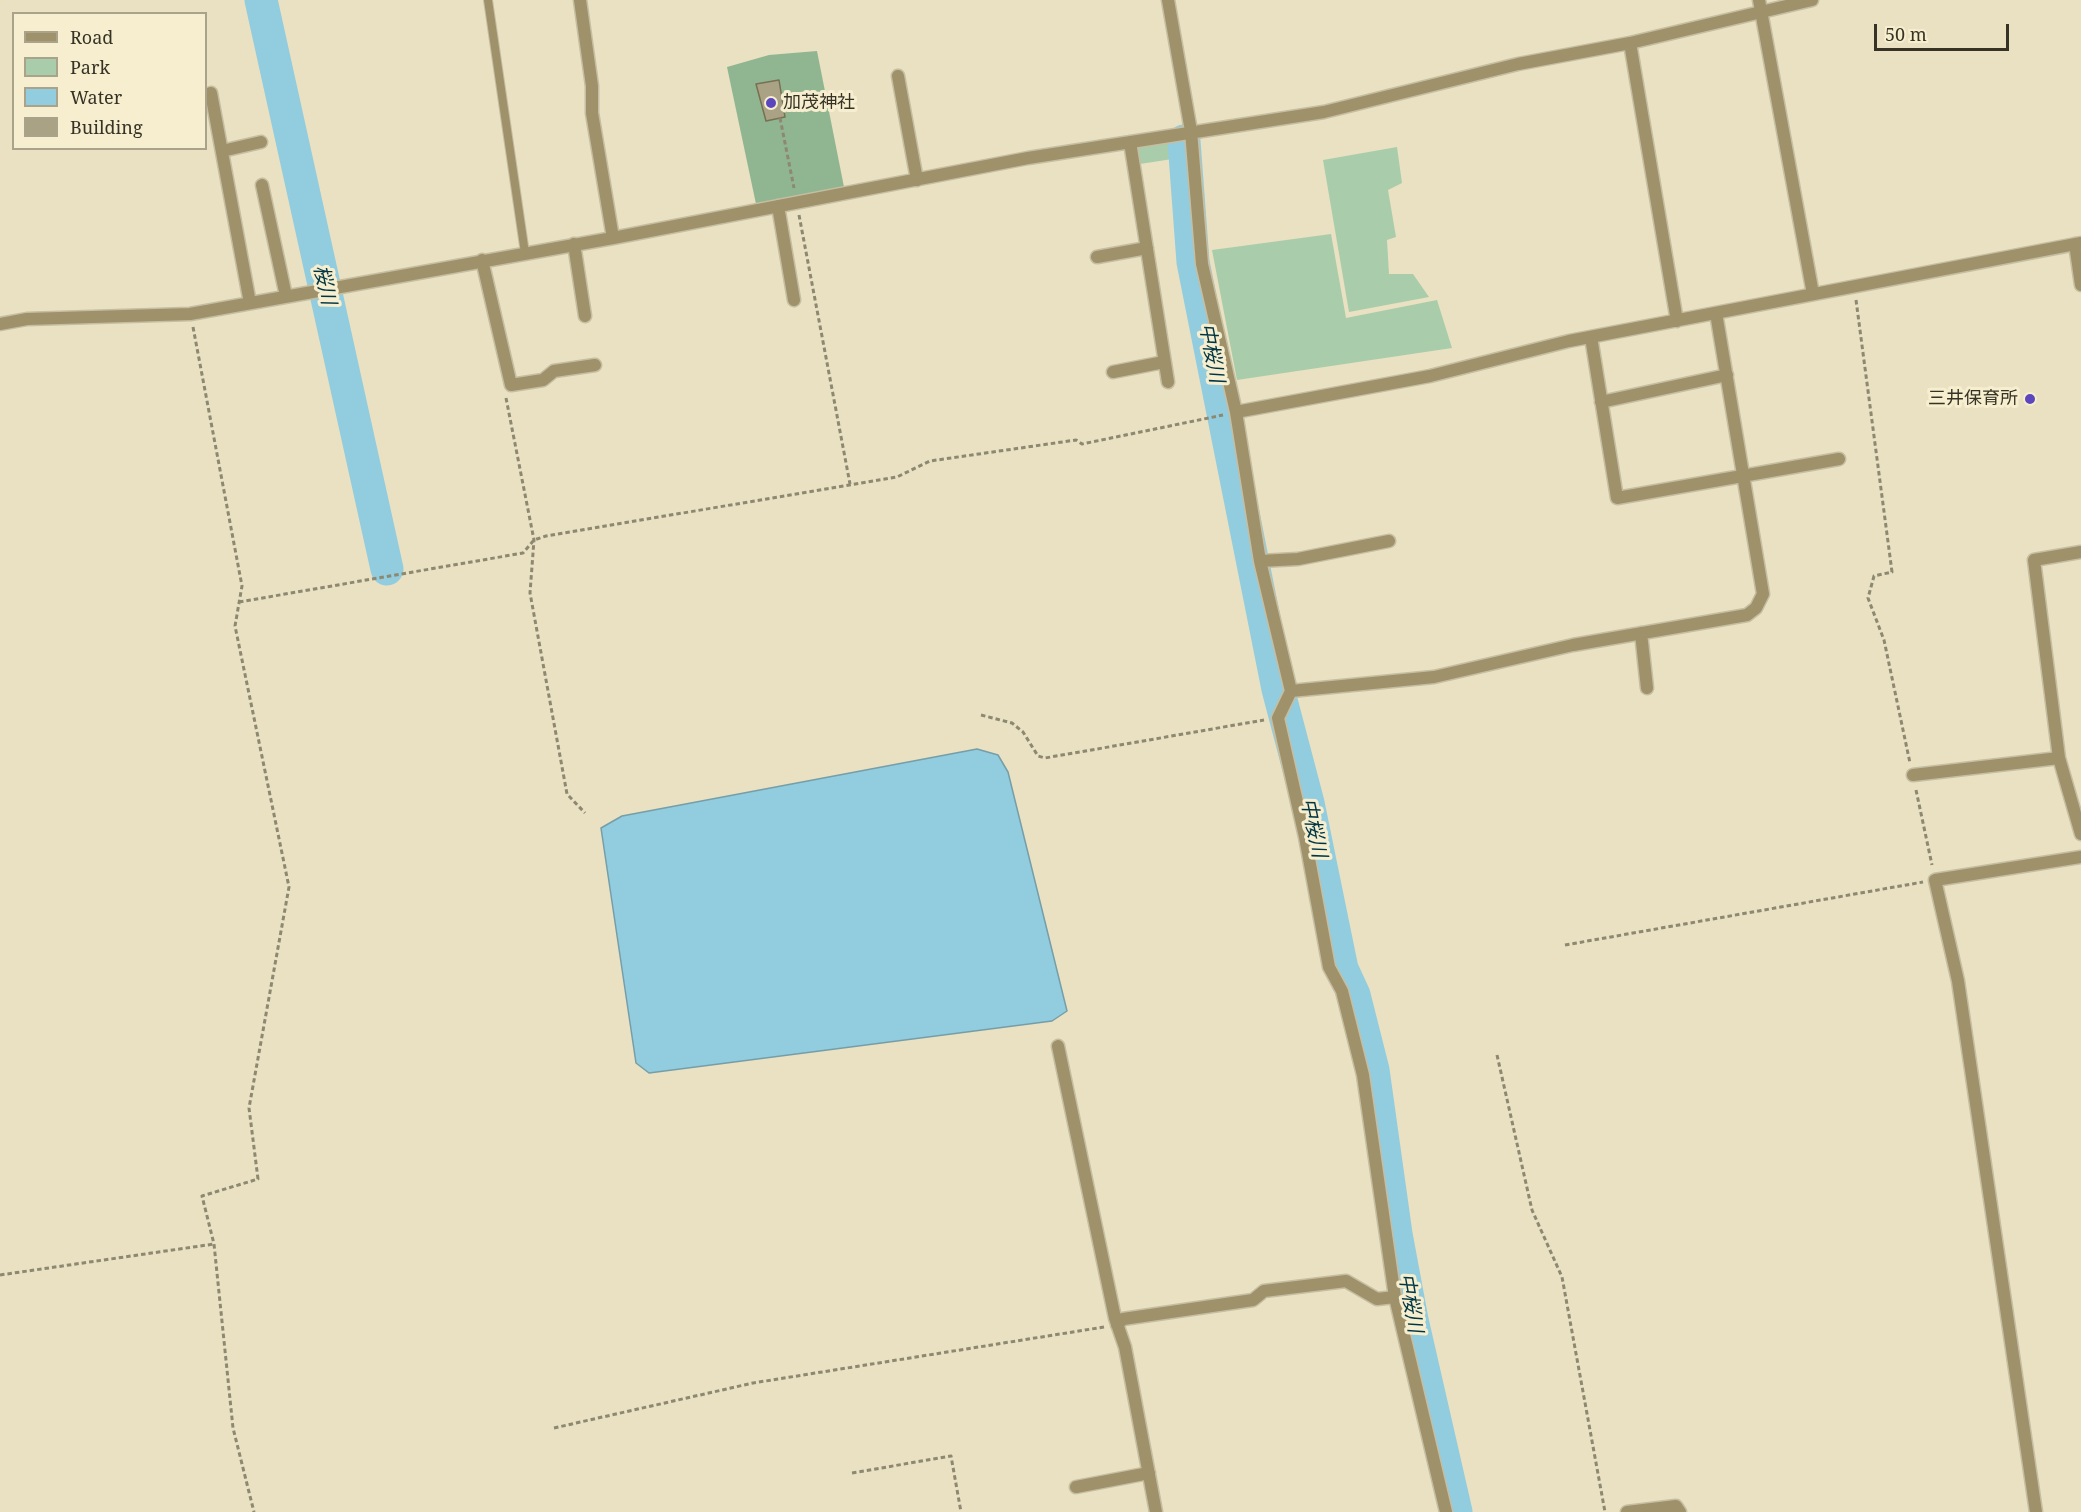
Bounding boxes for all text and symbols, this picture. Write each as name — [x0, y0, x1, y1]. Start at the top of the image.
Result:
legend — [12, 12, 207, 150]
scale bar — [1877, 12, 2012, 50]
text: 50 m — [1885, 22, 1927, 46]
text: Road — [70, 25, 113, 49]
text: Park — [70, 55, 110, 79]
text: Water — [70, 85, 122, 109]
place label: 加茂神社 — [783, 92, 855, 114]
marker: 加茂神社 — [764, 96, 778, 110]
text: Building — [70, 115, 143, 139]
water label: 桜川 — [308, 263, 340, 307]
water label: 中桜川 — [1193, 321, 1229, 385]
place label: 三井保育所 — [1928, 388, 2018, 410]
marker: 三井保育所 — [2023, 392, 2037, 406]
water label: 中桜川 — [1295, 796, 1331, 860]
water label: 中桜川 — [1393, 1271, 1427, 1335]

